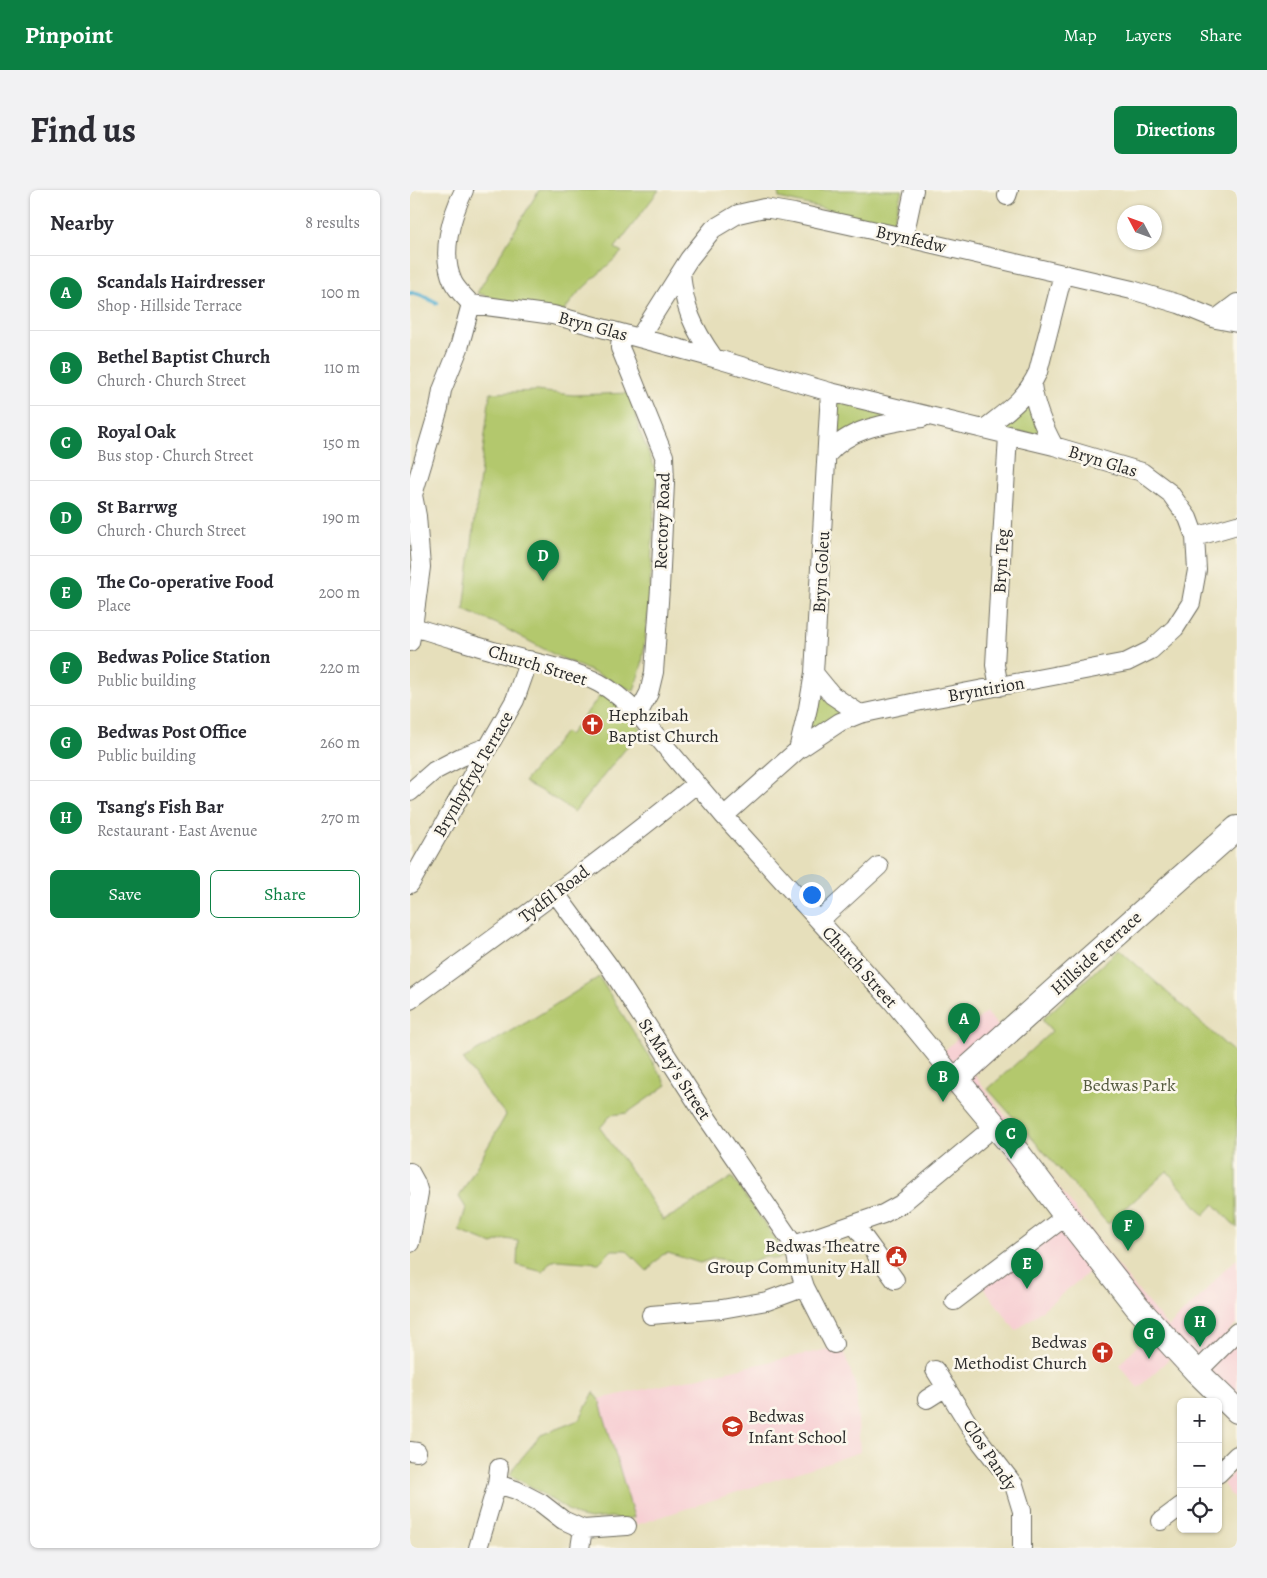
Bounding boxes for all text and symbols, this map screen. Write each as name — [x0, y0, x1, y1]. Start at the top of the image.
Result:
text: Pinpoint — [25, 19, 113, 51]
text: Map — [1064, 23, 1097, 47]
text: Layers — [1125, 23, 1172, 47]
text: Share — [1200, 23, 1242, 47]
text: Find us — [30, 106, 136, 154]
button: Directions — [1114, 106, 1237, 154]
north arrow — [1117, 205, 1162, 250]
text: Nearby — [50, 209, 113, 237]
text: 8 results — [305, 212, 360, 234]
street label: Brynfedw — [873, 219, 949, 259]
text: Scandals Hairdresser — [97, 269, 265, 295]
text: A — [61, 282, 71, 304]
text: 100 m — [321, 282, 360, 304]
text: Shop · Hillside Terrace — [97, 295, 242, 317]
street label: Bryn Glas — [556, 305, 630, 347]
text: Bethel Baptist Church — [97, 344, 270, 370]
text: B — [61, 357, 71, 379]
text: 110 m — [324, 357, 360, 379]
text: Church · Church Street — [97, 370, 246, 392]
text: Royal Oak — [97, 419, 176, 445]
text: C — [61, 432, 71, 454]
text: 150 m — [323, 432, 360, 454]
street label: Bryn Glas — [1066, 439, 1140, 483]
text: Bus stop · Church Street — [97, 445, 253, 467]
street label: Rectory Road — [648, 472, 676, 570]
text: St Barrwg — [97, 494, 177, 520]
text: D — [60, 507, 72, 529]
text: 190 m — [322, 507, 360, 529]
text: Church · Church Street — [97, 520, 246, 542]
street label: Bryn Teg — [987, 528, 1015, 594]
street label: Bryn Goleu — [807, 530, 835, 614]
pin: D — [527, 540, 559, 581]
text: The Co-operative Food — [97, 569, 274, 595]
text: E — [61, 582, 71, 604]
text: 200 m — [319, 582, 360, 604]
text: Place — [97, 595, 131, 617]
street label: Church Street — [486, 639, 591, 691]
text: Bedwas Police Station — [97, 644, 270, 670]
text: F — [62, 657, 70, 679]
text: 220 m — [320, 657, 360, 679]
text: Public building — [97, 670, 196, 692]
street label: Bryntirion — [946, 670, 1026, 708]
place label: Hephzibah Baptist Church — [608, 703, 719, 748]
street label: Brynhyfryd Terrace — [427, 707, 519, 841]
church icon: Hephzibah Baptist Church — [580, 713, 604, 737]
text: Bedwas Post Office — [97, 719, 247, 745]
text: G — [61, 732, 71, 754]
text: 260 m — [320, 732, 360, 754]
text: Public building — [97, 745, 196, 767]
text: Tsang's Fish Bar — [97, 794, 224, 820]
text: H — [60, 807, 72, 829]
text: 270 m — [321, 807, 360, 829]
text: Restaurant · East Avenue — [97, 820, 257, 842]
street label: Tydfil Road — [514, 859, 594, 928]
button: Save — [50, 870, 200, 918]
button: Share — [210, 870, 360, 918]
your location — [799, 882, 825, 908]
street label: Hillside Terrace — [1045, 906, 1147, 1000]
street label: Church Street — [817, 921, 903, 1013]
pin: A — [948, 1003, 980, 1044]
street label: St Mary's Street — [633, 1013, 717, 1125]
pin: B — [927, 1061, 959, 1102]
park label: Bedwas Park — [1082, 1073, 1176, 1097]
pin: C — [995, 1118, 1027, 1159]
pin: F — [1112, 1210, 1144, 1251]
place label: Bedwas Theatre Group Community Hall — [707, 1234, 881, 1279]
public building icon: Bedwas Theatre Group Community Hall — [884, 1244, 908, 1268]
pin: E — [1011, 1248, 1043, 1289]
pin: H — [1184, 1306, 1216, 1347]
pin: G — [1133, 1318, 1165, 1359]
place label: Bedwas Methodist Church — [953, 1330, 1087, 1375]
church icon: Bedwas Methodist Church — [1091, 1340, 1115, 1364]
map controls — [1177, 1398, 1222, 1533]
button: + — [1177, 1398, 1222, 1443]
place label: Bedwas Infant School — [748, 1404, 847, 1449]
school or university icon: Bedwas Infant School — [720, 1414, 744, 1438]
street label: Clos Pandy — [957, 1415, 1023, 1496]
button: − — [1177, 1443, 1222, 1488]
button: locate — [1177, 1488, 1222, 1533]

